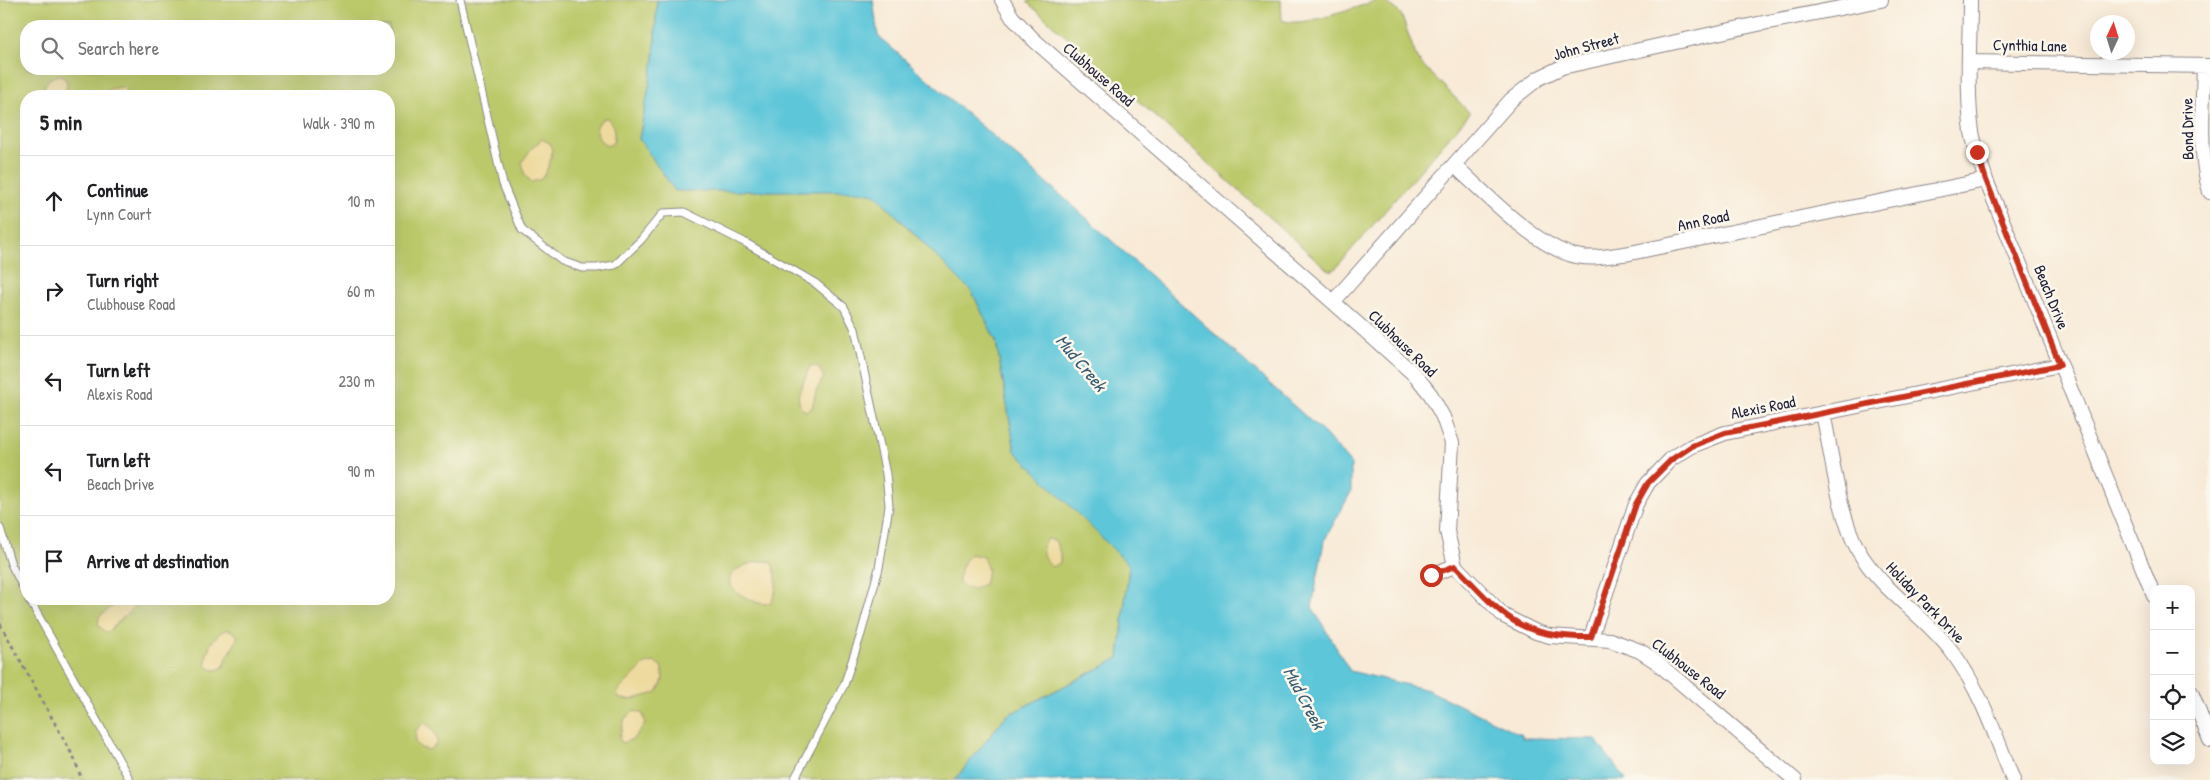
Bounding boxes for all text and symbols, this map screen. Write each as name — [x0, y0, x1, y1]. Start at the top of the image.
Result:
north arrow — [2090, 15, 2135, 60]
search box — [20, 20, 395, 75]
street label: John Street — [1551, 27, 1622, 65]
street label: Cynthia Lane — [1993, 33, 2068, 57]
icon: search — [38, 34, 66, 62]
text: Search here — [78, 35, 159, 61]
street label: Clubhouse Road — [1059, 37, 1139, 111]
street label: Bond Drive — [2175, 97, 2199, 160]
text: 5 min — [40, 108, 82, 137]
text: Walk · 390 m — [303, 112, 375, 134]
route end — [1966, 141, 1989, 164]
text: Continue — [87, 177, 148, 203]
icon: ahead — [40, 187, 68, 215]
text: 10 m — [347, 190, 375, 212]
text: Lynn Court — [87, 203, 151, 225]
street label: Ann Road — [1675, 204, 1731, 236]
street label: Beach Drive — [2029, 262, 2075, 333]
text: Turn right — [87, 267, 158, 293]
icon: right — [40, 277, 68, 305]
text: 60 m — [347, 280, 375, 302]
text: Clubhouse Road — [87, 293, 175, 315]
street label: Clubhouse Road — [1364, 305, 1442, 381]
water label: Mud Creek — [1050, 329, 1114, 398]
text: Turn left — [87, 357, 150, 383]
icon: left — [40, 367, 68, 395]
text: 230 m — [339, 370, 375, 392]
text: Alexis Road — [87, 383, 152, 405]
street label: Alexis Road — [1729, 390, 1797, 424]
text: Turn left — [87, 447, 150, 473]
icon: left — [40, 457, 68, 485]
text: 90 m — [347, 460, 375, 482]
text: Beach Drive — [87, 473, 154, 495]
icon: arrive — [40, 547, 68, 575]
text: Arrive at destination — [87, 548, 229, 574]
street label: Holiday Park Drive — [1882, 556, 1971, 648]
route start — [1420, 564, 1443, 587]
map controls — [2150, 585, 2195, 765]
button: + — [2150, 585, 2195, 630]
button: − — [2150, 630, 2195, 675]
street label: Clubhouse Road — [1648, 632, 1730, 704]
water label: Mud Creek — [1278, 662, 1332, 735]
button: locate — [2150, 675, 2195, 720]
button: layers — [2150, 720, 2195, 765]

